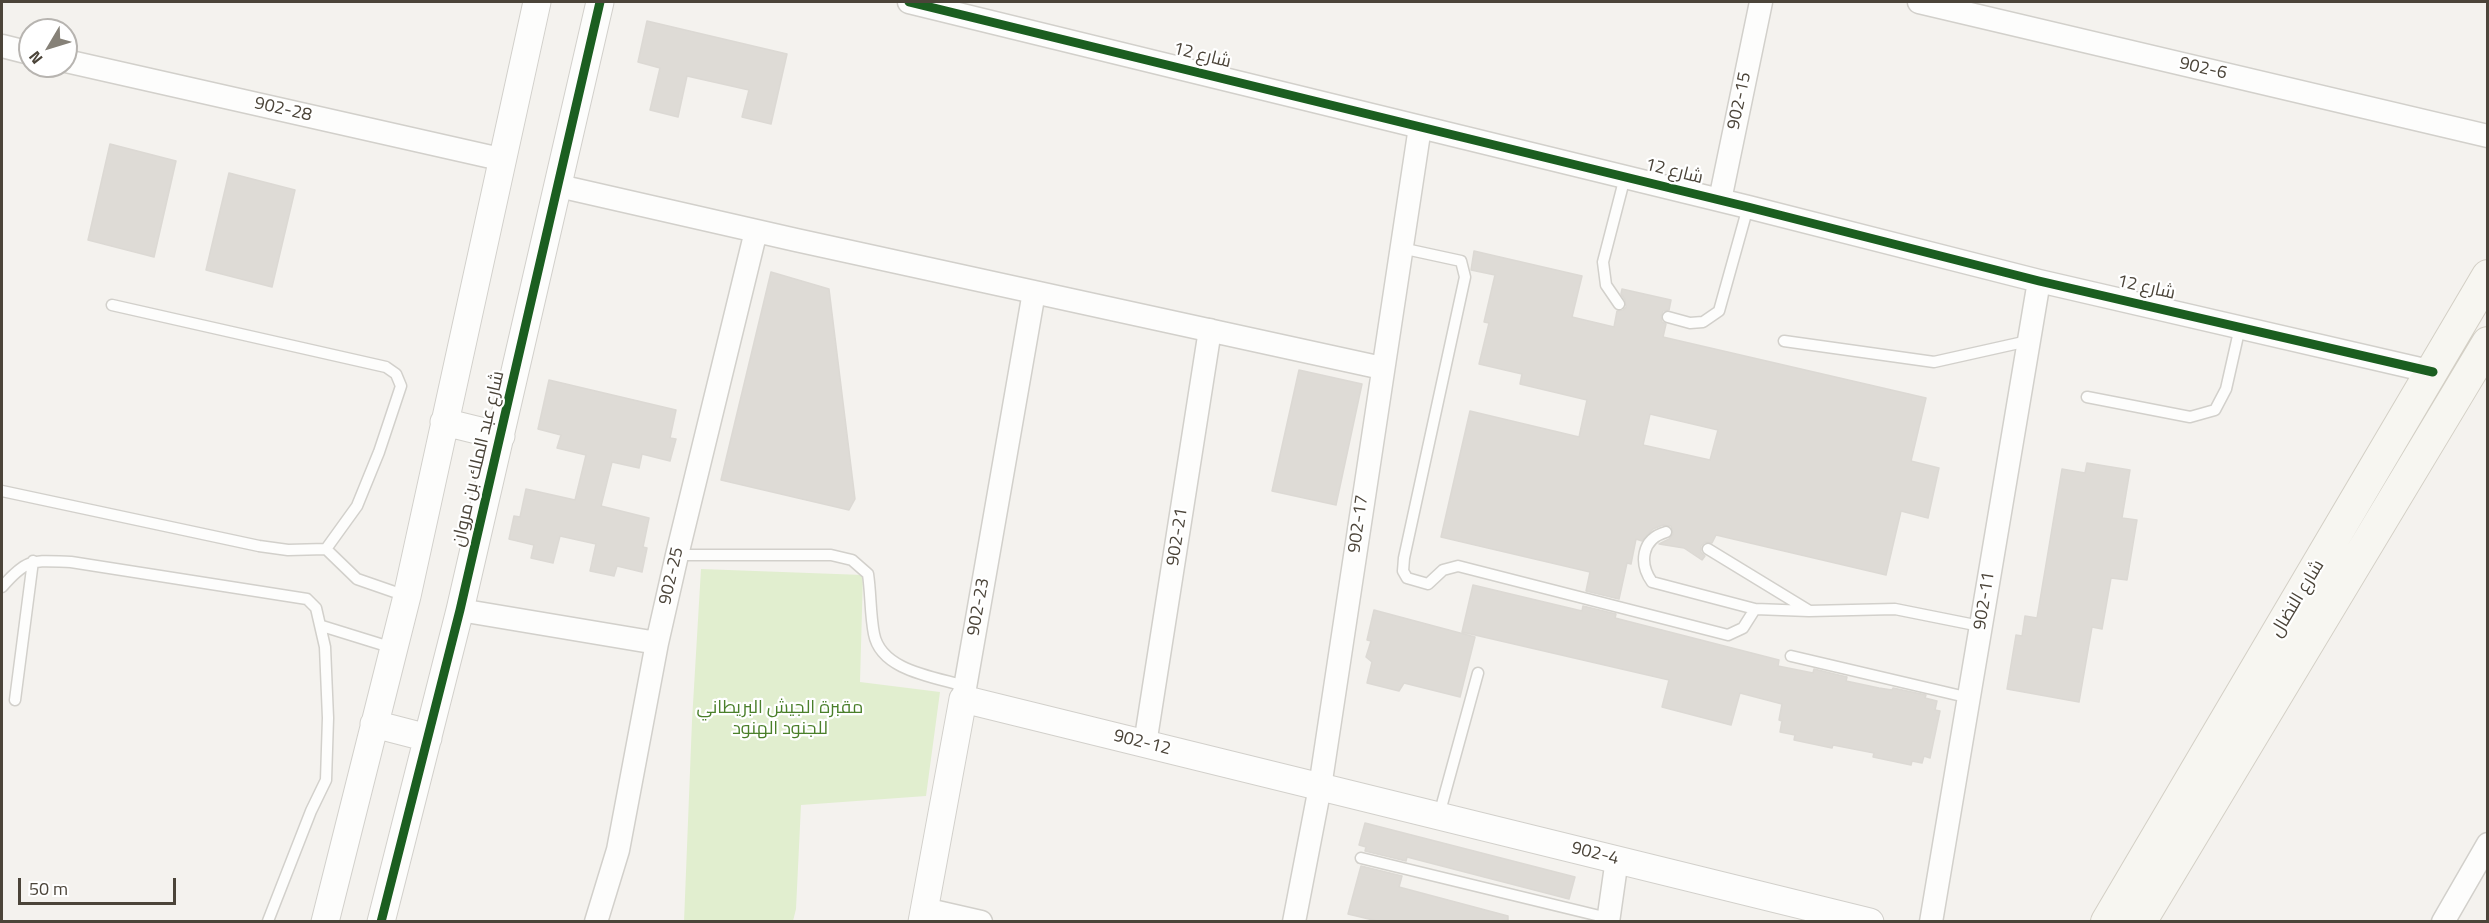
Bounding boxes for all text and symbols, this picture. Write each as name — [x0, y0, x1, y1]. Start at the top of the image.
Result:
north arrow — [18, 18, 78, 78]
street label: شارع 12 — [1171, 38, 1233, 74]
text: N — [23, 46, 48, 70]
street label: 902-6 — [2177, 53, 2229, 85]
street label: 902-15 — [1723, 70, 1757, 132]
street label: 902-28 — [252, 93, 314, 127]
street label: شارع 12 — [1643, 154, 1705, 190]
street label: شارع 12 — [2115, 271, 2177, 305]
street label: شارع عبد الملك بن مروان — [448, 369, 510, 549]
street label: 902-17 — [1344, 494, 1374, 554]
street label: 902-21 — [1163, 507, 1193, 567]
street label: 902-25 — [655, 545, 689, 607]
street label: شارع النضال — [2266, 556, 2330, 642]
street label: 902-11 — [1970, 571, 2000, 631]
street label: 902-23 — [963, 576, 995, 638]
park label: مقبرة الجيش البريطاني للجنود الهنود — [697, 698, 863, 740]
street label: 902-12 — [1111, 725, 1173, 761]
street label: 902-4 — [1569, 838, 1621, 870]
scale bar — [21, 866, 178, 904]
text: 50 m — [29, 875, 68, 902]

